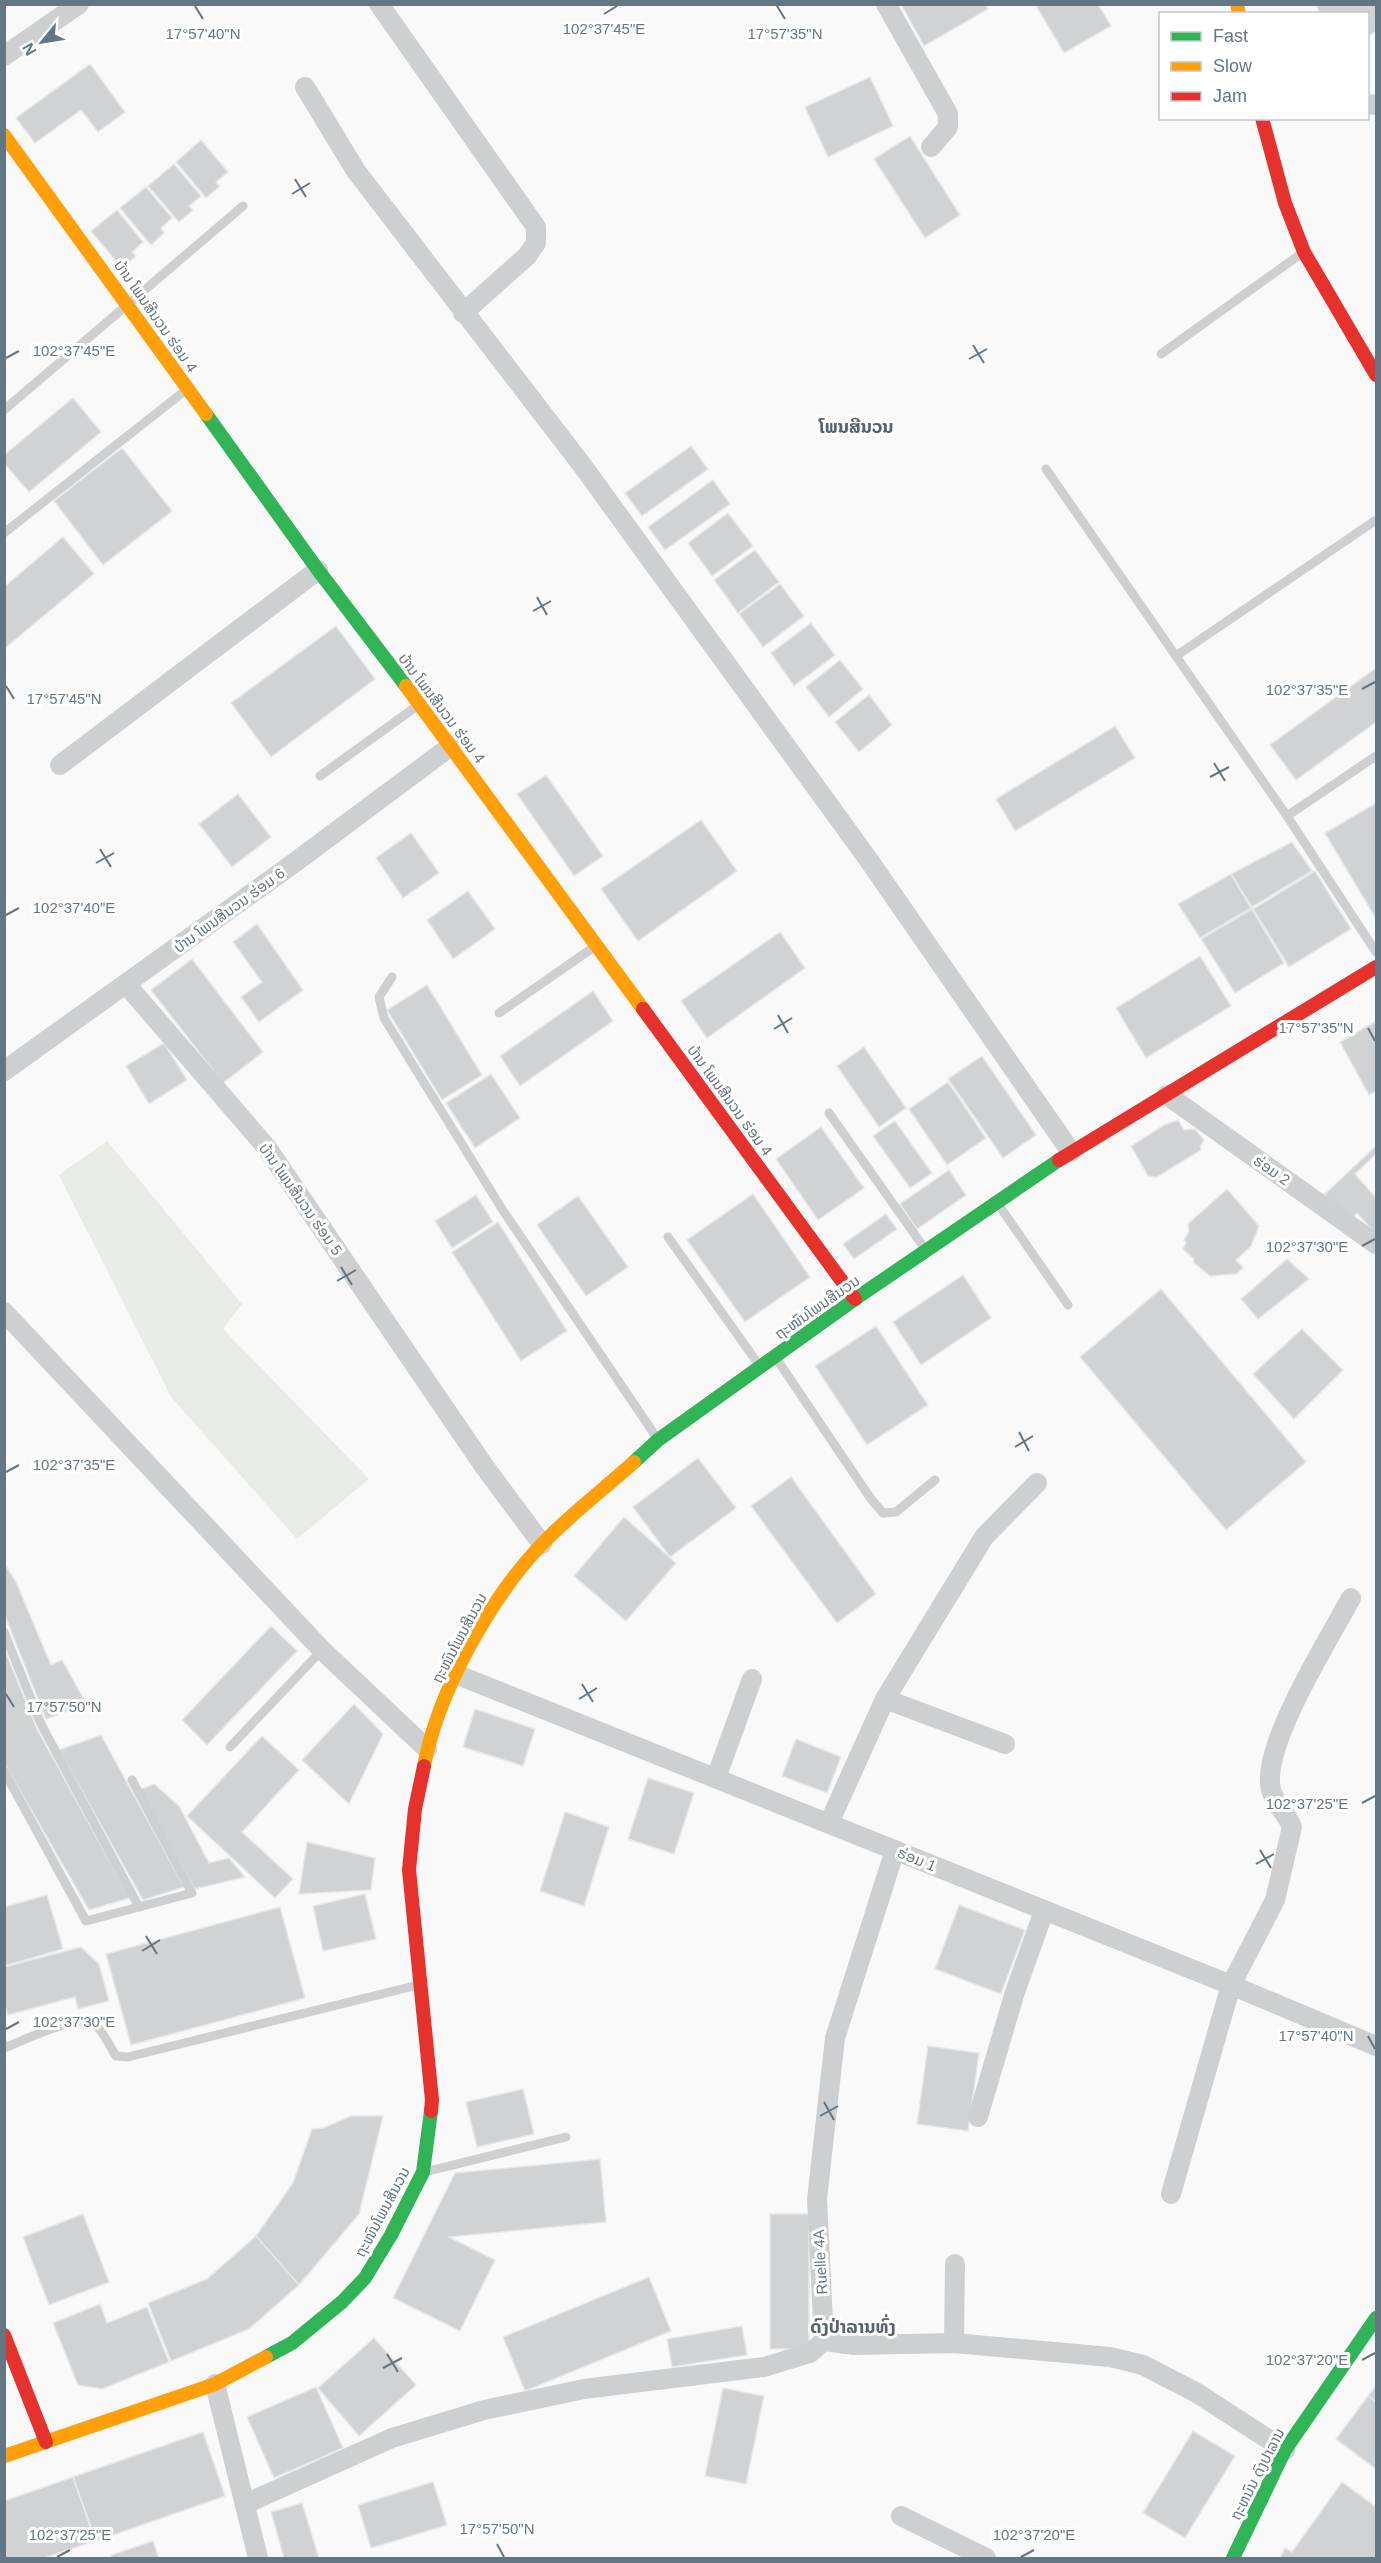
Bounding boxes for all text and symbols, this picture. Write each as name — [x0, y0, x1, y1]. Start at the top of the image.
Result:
north arrow — [12, 12, 72, 72]
legend — [1159, 12, 1369, 120]
text: 102°37'45"E — [563, 20, 645, 37]
text: 17°57'40"N — [165, 25, 241, 42]
text: 17°57'35"N — [747, 25, 823, 42]
text: Fast — [1213, 26, 1248, 46]
text: N — [19, 40, 40, 59]
text: Slow — [1213, 56, 1253, 76]
text: Jam — [1213, 86, 1247, 106]
street label: ບ້ານ ໂພນສີນວນ ຮ່ອມ 4 — [111, 257, 201, 375]
text: 102°37'45"E — [33, 342, 115, 359]
district label: ໂພນສີນວນ — [817, 417, 894, 437]
street label: ບ້ານ ໂພນສີນວນ ຮ່ອມ 4 — [395, 650, 489, 766]
text: 102°37'35"E — [1266, 681, 1348, 698]
text: 17°57'45"N — [26, 690, 102, 707]
street label: ບ້ານ ໂພນສີນວນ ຮ່ອມ 6 — [170, 864, 288, 956]
text: 102°37'40"E — [33, 899, 115, 916]
text: 17°57'35"N — [1278, 1019, 1354, 1036]
street label: ບ້ານ ໂພນສີນວນ ຮ່ອມ 4 — [684, 1041, 776, 1159]
street label: ບ້ານ ໂພນສີນວນ ຮ່ອມ 5 — [256, 1140, 346, 1258]
street label: ຮ່ອມ 2 — [1251, 1151, 1293, 1189]
text: 102°37'30"E — [1266, 1238, 1348, 1255]
street label: ຖະໜົນໂພນສີນວນ — [771, 1271, 863, 1343]
text: 102°37'35"E — [33, 1456, 115, 1473]
street label: ຖະໜົນໂພນສີນວນ — [428, 1590, 490, 1686]
text: 17°57'50"N — [26, 1698, 102, 1715]
text: 102°37'25"E — [1266, 1795, 1348, 1812]
street label: ຮ່ອມ 1 — [895, 1844, 939, 1874]
text: 102°37'30"E — [33, 2013, 115, 2030]
text: 17°57'40"N — [1278, 2027, 1354, 2044]
street label: ຖະໜົນໂພນສີນວນ — [351, 2164, 413, 2260]
street label: Ruelle 4A — [810, 2229, 830, 2295]
district label: ດົງປ່າລານທົ່ງ — [810, 2314, 896, 2337]
text: 102°37'20"E — [1266, 2351, 1348, 2368]
street label: ຖະຫນົນ ດົງປາລານ — [1227, 2425, 1287, 2523]
text: 17°57'50"N — [459, 2520, 535, 2537]
text: 102°37'25"E — [29, 2526, 111, 2543]
text: 102°37'20"E — [993, 2526, 1075, 2543]

